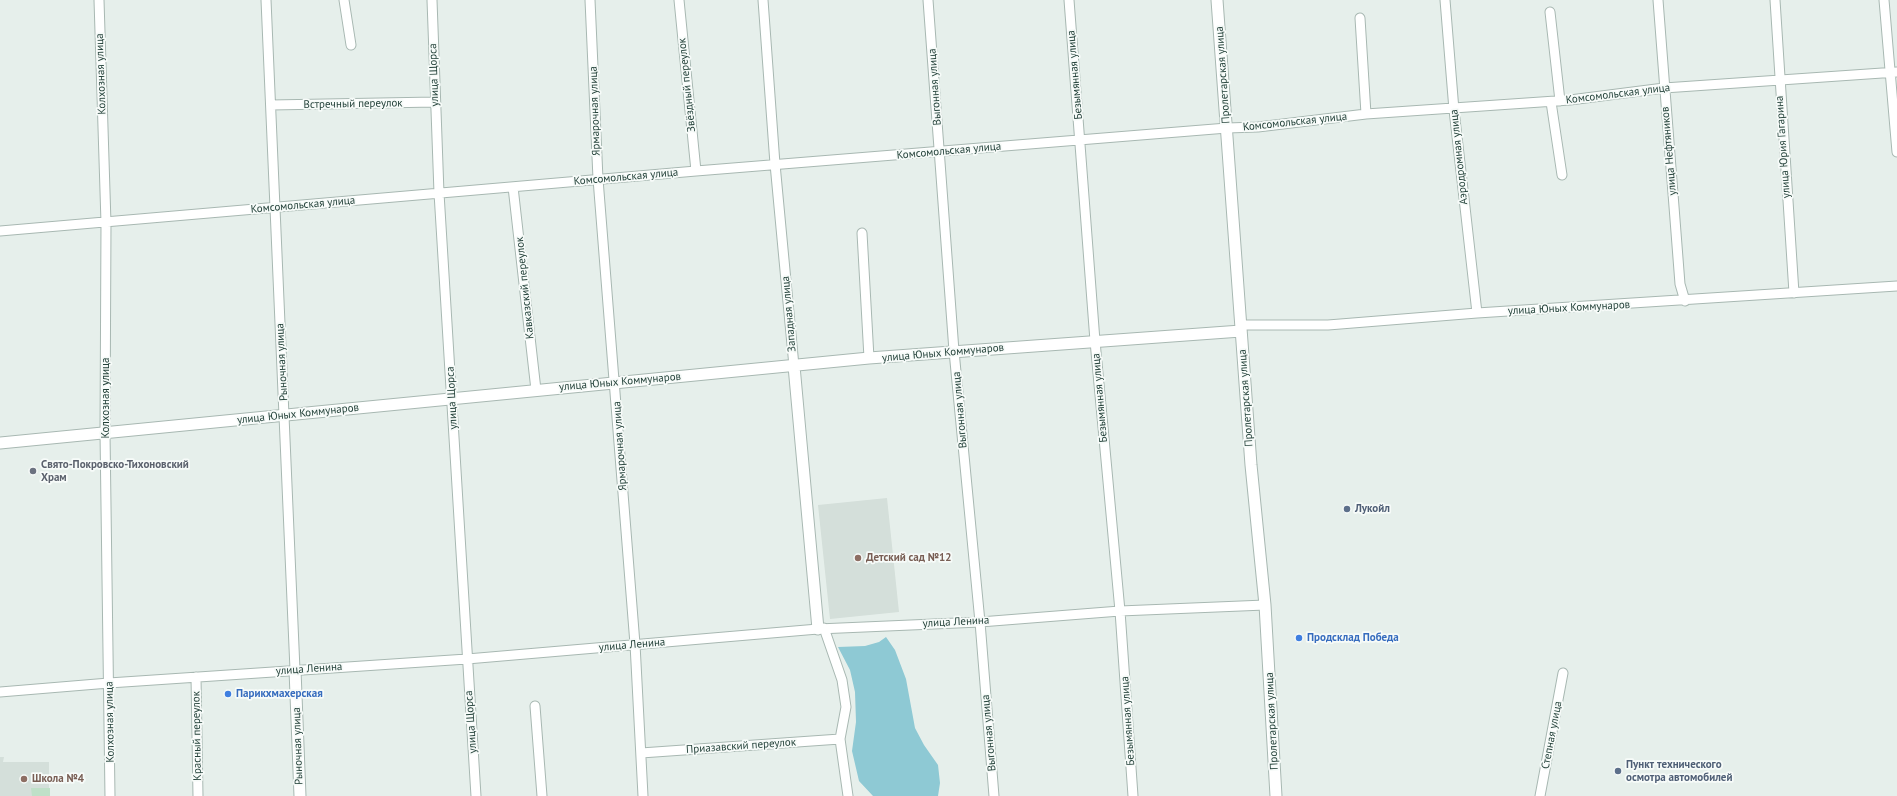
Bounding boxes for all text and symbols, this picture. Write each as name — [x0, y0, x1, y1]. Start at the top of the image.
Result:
street label: Пролетарская улица — [1213, 26, 1233, 124]
street label: Безымянная улица — [1065, 30, 1085, 120]
street label: Колхозная улица — [93, 33, 109, 115]
street label: Звёздный переулок — [675, 37, 699, 133]
street label: улица Щорса — [426, 43, 442, 107]
street label: Выгонная улица — [926, 48, 944, 126]
street label: Ярмарочная улица — [587, 66, 603, 156]
street label: Комсомольская улица — [1565, 81, 1671, 107]
street label: улица Юрия Гагарина — [1773, 95, 1793, 199]
street label: Встречный переулок — [303, 97, 403, 111]
street label: улица Нефтяников — [1659, 106, 1679, 196]
street label: Аэродромная улица — [1447, 109, 1471, 205]
street label: Комсомольская улица — [1242, 110, 1348, 134]
street label: Комсомольская улица — [896, 140, 1002, 162]
street label: Комсомольская улица — [573, 166, 679, 188]
street label: Комсомольская улица — [250, 194, 356, 216]
street label: Кавказский переулок — [513, 236, 537, 340]
street label: Западная улица — [779, 275, 799, 353]
street label: улица Юных Коммунаров — [1507, 298, 1631, 318]
street label: Рыночная улица — [273, 323, 291, 401]
street label: улица Юных Коммунаров — [881, 341, 1005, 365]
street label: Пролетарская улица — [1236, 349, 1256, 447]
street label: Безымянная улица — [1090, 353, 1110, 443]
street label: Колхозная улица — [99, 357, 113, 439]
street label: улица Щорса — [444, 366, 460, 430]
street label: улица Юных Коммунаров — [558, 370, 682, 394]
street label: Выгонная улица — [950, 371, 970, 449]
street label: улица Юных Коммунаров — [236, 401, 360, 427]
street label: Ярмарочная улица — [610, 401, 630, 491]
place label: Свято-Покровско-Тихоновский Храм — [41, 458, 189, 484]
marker: Свято-Покровско-Тихоновский Храм — [28, 466, 38, 476]
place label: Лукойл — [1355, 502, 1390, 516]
marker: Лукойл — [1342, 504, 1352, 514]
place label: Детский сад №12 — [866, 551, 951, 565]
marker: Детский сад №12 — [853, 553, 863, 563]
street label: улица Ленина — [922, 614, 990, 630]
place label: Продсклад Победа — [1307, 631, 1399, 645]
marker: Продсклад Победа — [1294, 633, 1304, 643]
street label: улица Ленина — [598, 636, 666, 654]
street label: улица Ленина — [275, 660, 343, 678]
street label: Пролетарская улица — [1263, 672, 1281, 770]
street label: Безымянная улица — [1118, 676, 1138, 766]
street label: Колхозная улица — [103, 681, 117, 763]
place label: Парикхмахерская — [236, 687, 323, 701]
marker: Парикхмахерская — [223, 689, 233, 699]
street label: улица Щорса — [462, 690, 480, 754]
street label: Красный переулок — [190, 691, 204, 781]
street label: Выгонная улица — [979, 694, 999, 772]
street label: Степная улица — [1539, 700, 1565, 770]
street label: Рыночная улица — [290, 707, 306, 785]
street label: Приазавский переулок — [686, 736, 796, 756]
place label: Пункт технического осмотра автомобилей — [1626, 758, 1732, 784]
marker: Пункт технического осмотра автомобилей — [1613, 766, 1623, 776]
place label: Школа №4 — [32, 772, 84, 786]
marker: Школа №4 — [19, 774, 29, 784]

